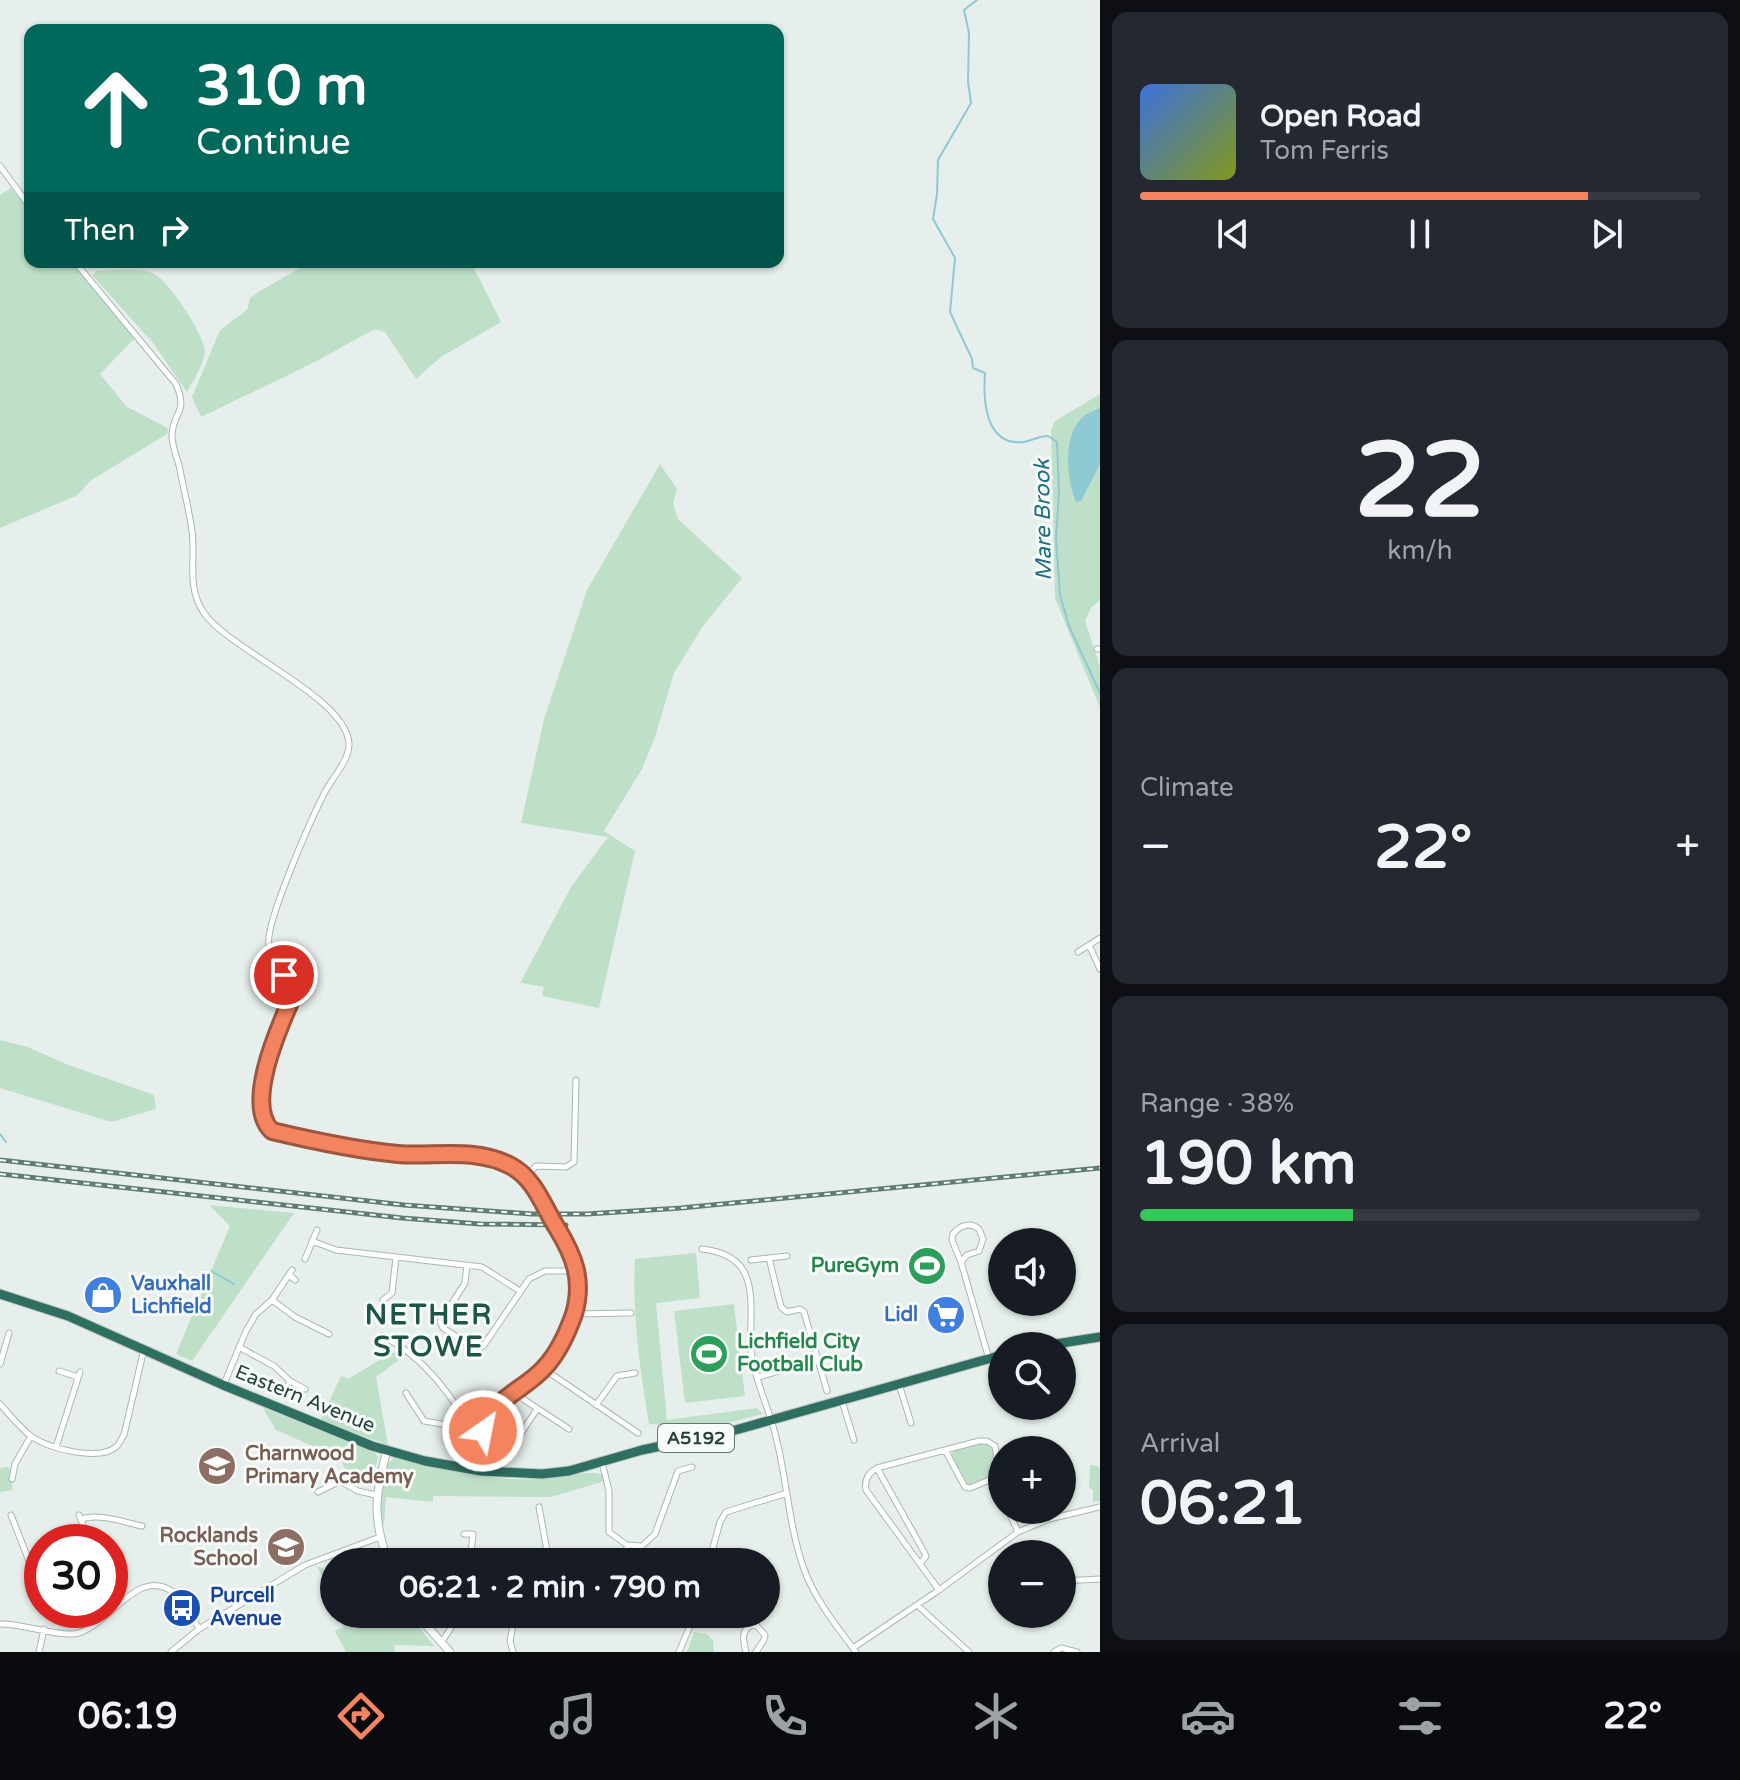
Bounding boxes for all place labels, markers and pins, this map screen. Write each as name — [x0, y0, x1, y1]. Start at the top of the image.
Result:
pin — [250, 941, 318, 1009]
sports icon: PureGym — [906, 1245, 948, 1287]
place label: PureGym — [811, 1254, 899, 1278]
place label: Vauxhall Lichfield — [131, 1272, 212, 1319]
shop icon: Vauxhall Lichfield — [82, 1274, 124, 1316]
supermarket icon: Lidl — [925, 1294, 967, 1336]
place label: Lidl — [884, 1303, 918, 1327]
place label: Lichfield City Football Club — [737, 1330, 863, 1377]
sports icon: Lichfield City Football Club — [688, 1333, 730, 1375]
place label: Charnwood Primary Academy — [245, 1442, 414, 1489]
school or university icon: Charnwood Primary Academy — [196, 1445, 238, 1487]
place label: Rocklands School — [159, 1524, 258, 1571]
school or university icon: Rocklands School — [265, 1526, 307, 1568]
place label: Purcell Avenue — [210, 1584, 282, 1631]
bus stop icon: Purcell Avenue — [161, 1587, 203, 1629]

